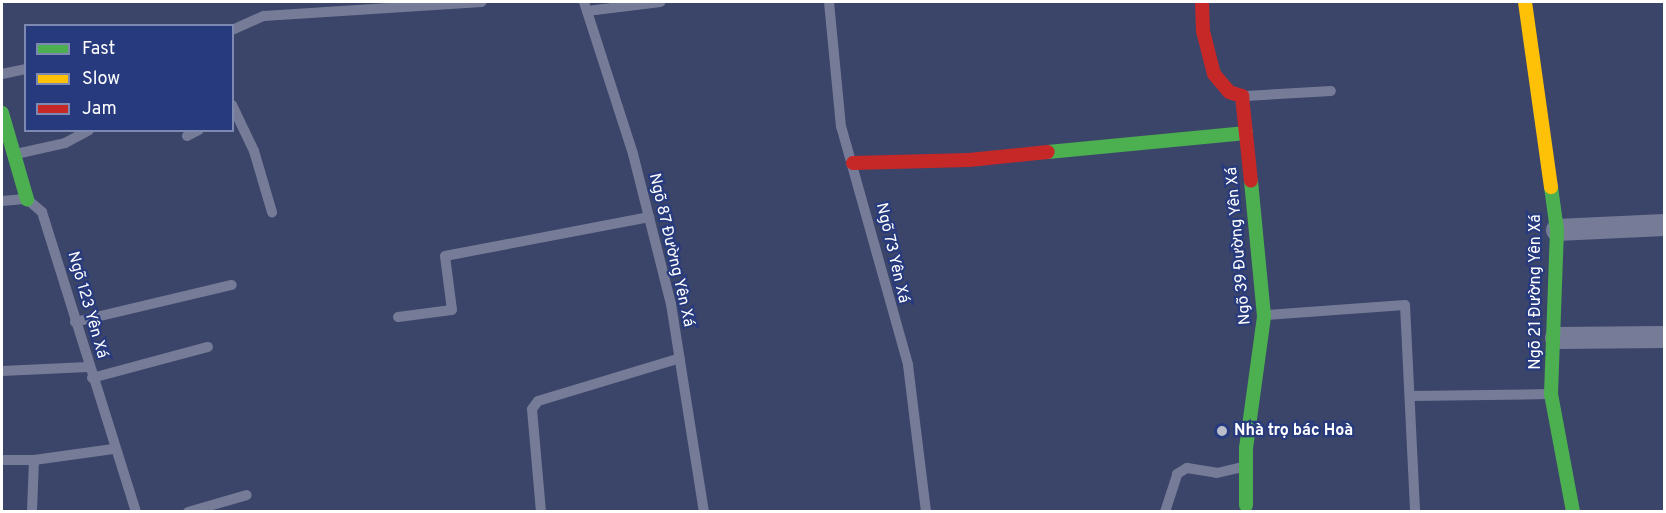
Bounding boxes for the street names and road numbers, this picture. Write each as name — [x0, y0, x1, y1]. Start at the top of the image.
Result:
street label: Ngõ 39 Đường Yên Xá — [1223, 166, 1255, 326]
street label: Ngõ 87 Đường Yên Xá — [644, 171, 698, 329]
street label: Ngõ 73 Yên Xá — [871, 200, 913, 306]
street label: Ngõ 21 Đường Yên Xá — [1526, 214, 1546, 370]
street label: Ngõ 123 Yên Xá — [62, 249, 112, 361]

